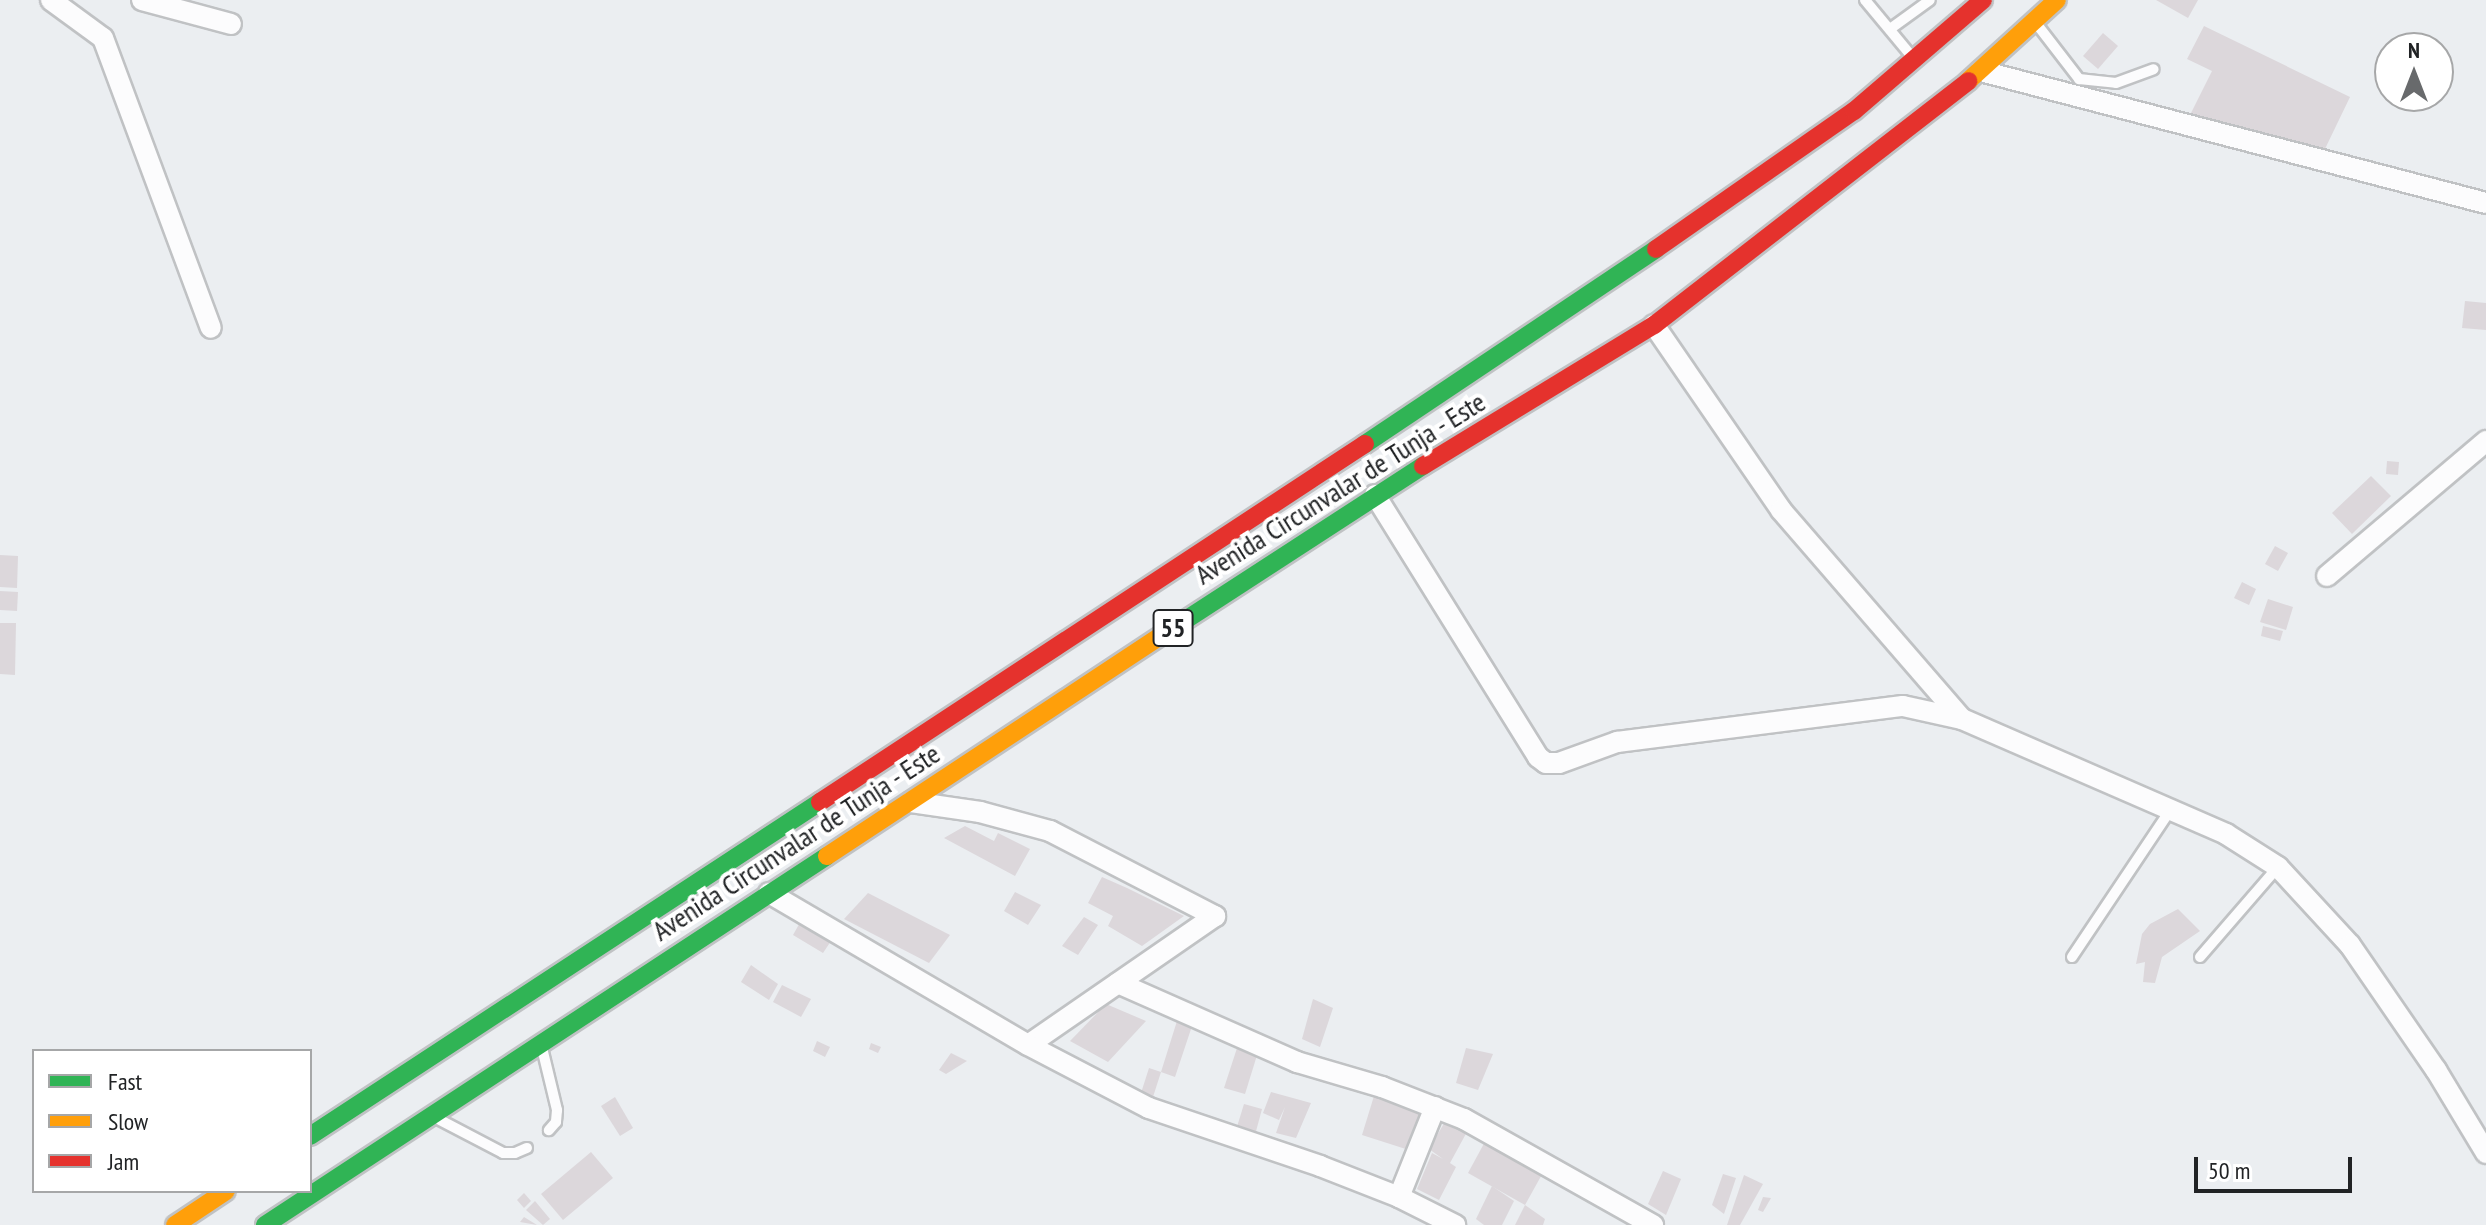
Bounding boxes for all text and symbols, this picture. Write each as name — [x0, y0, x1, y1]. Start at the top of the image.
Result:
north arrow — [2374, 32, 2454, 112]
text: N — [2408, 36, 2420, 64]
street label: Avenida Circunvalar de Tunja - Este — [1187, 384, 1493, 592]
road number: 55 — [1151, 606, 1195, 650]
street label: Avenida Circunvalar de Tunja - Este — [645, 736, 947, 948]
legend — [32, 1049, 312, 1193]
text: Fast — [108, 1066, 142, 1097]
text: Slow — [108, 1106, 148, 1137]
scale bar — [2198, 1141, 2356, 1191]
text: Jam — [108, 1146, 139, 1177]
text: 50 m — [2208, 1155, 2250, 1186]

